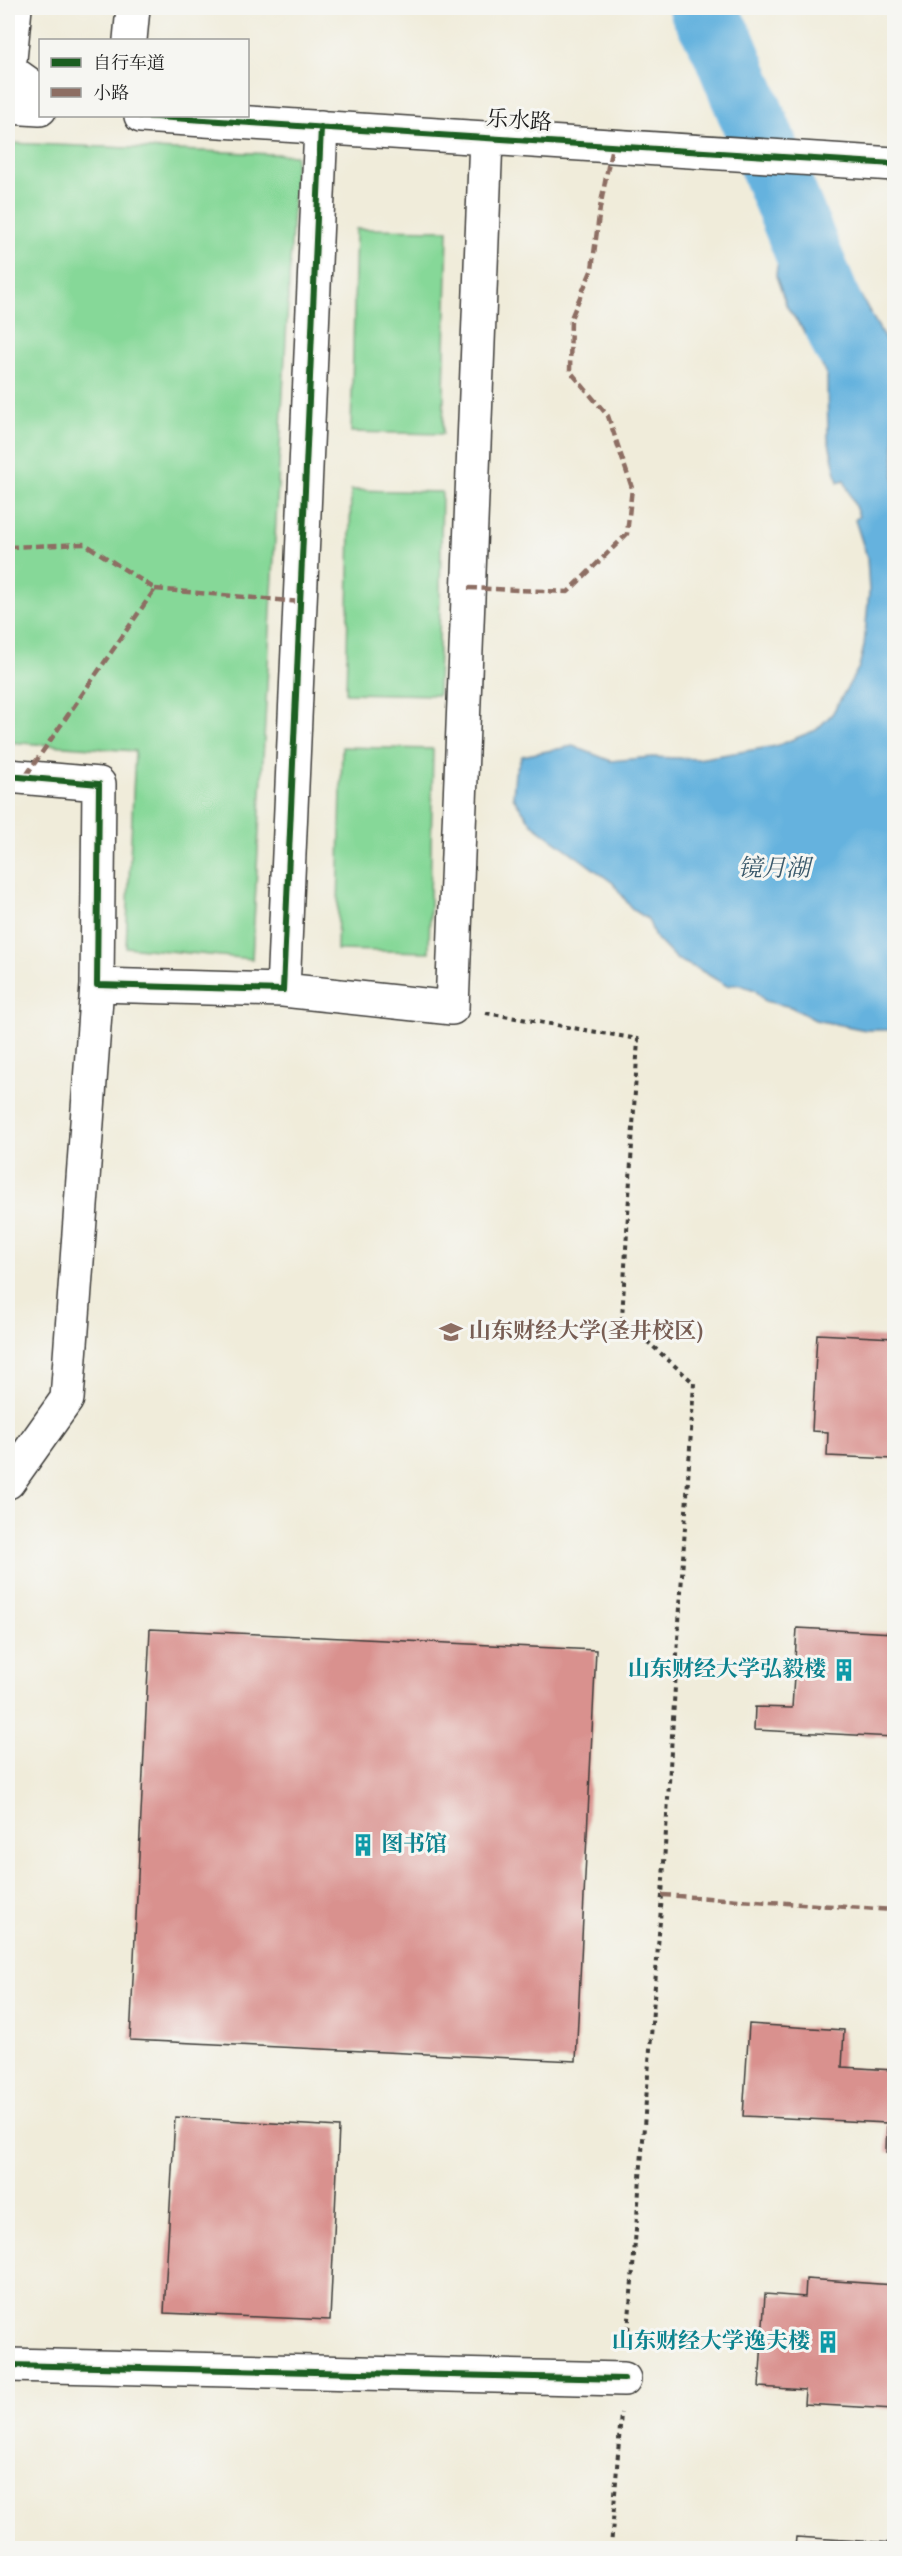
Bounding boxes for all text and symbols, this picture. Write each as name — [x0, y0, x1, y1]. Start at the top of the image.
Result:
legend — [39, 39, 249, 117]
text: 自行车道 — [93, 52, 165, 77]
text: 小路 — [93, 82, 129, 107]
street label: 乐水路 — [485, 104, 553, 140]
water label: 镜月湖 — [738, 853, 814, 887]
place label: 山东财经大学(圣井校区) — [469, 1317, 703, 1348]
school or university icon: 山东财经大学(圣井校区) — [438, 1319, 464, 1345]
place label: 山东财经大学弘毅楼 — [628, 1655, 826, 1686]
building icon: 山东财经大学弘毅楼 — [831, 1657, 857, 1683]
place label: 图书馆 — [381, 1830, 447, 1861]
building icon: 图书馆 — [350, 1832, 376, 1858]
place label: 山东财经大学逸夫楼 — [612, 2327, 810, 2358]
building icon: 山东财经大学逸夫楼 — [815, 2329, 841, 2355]

